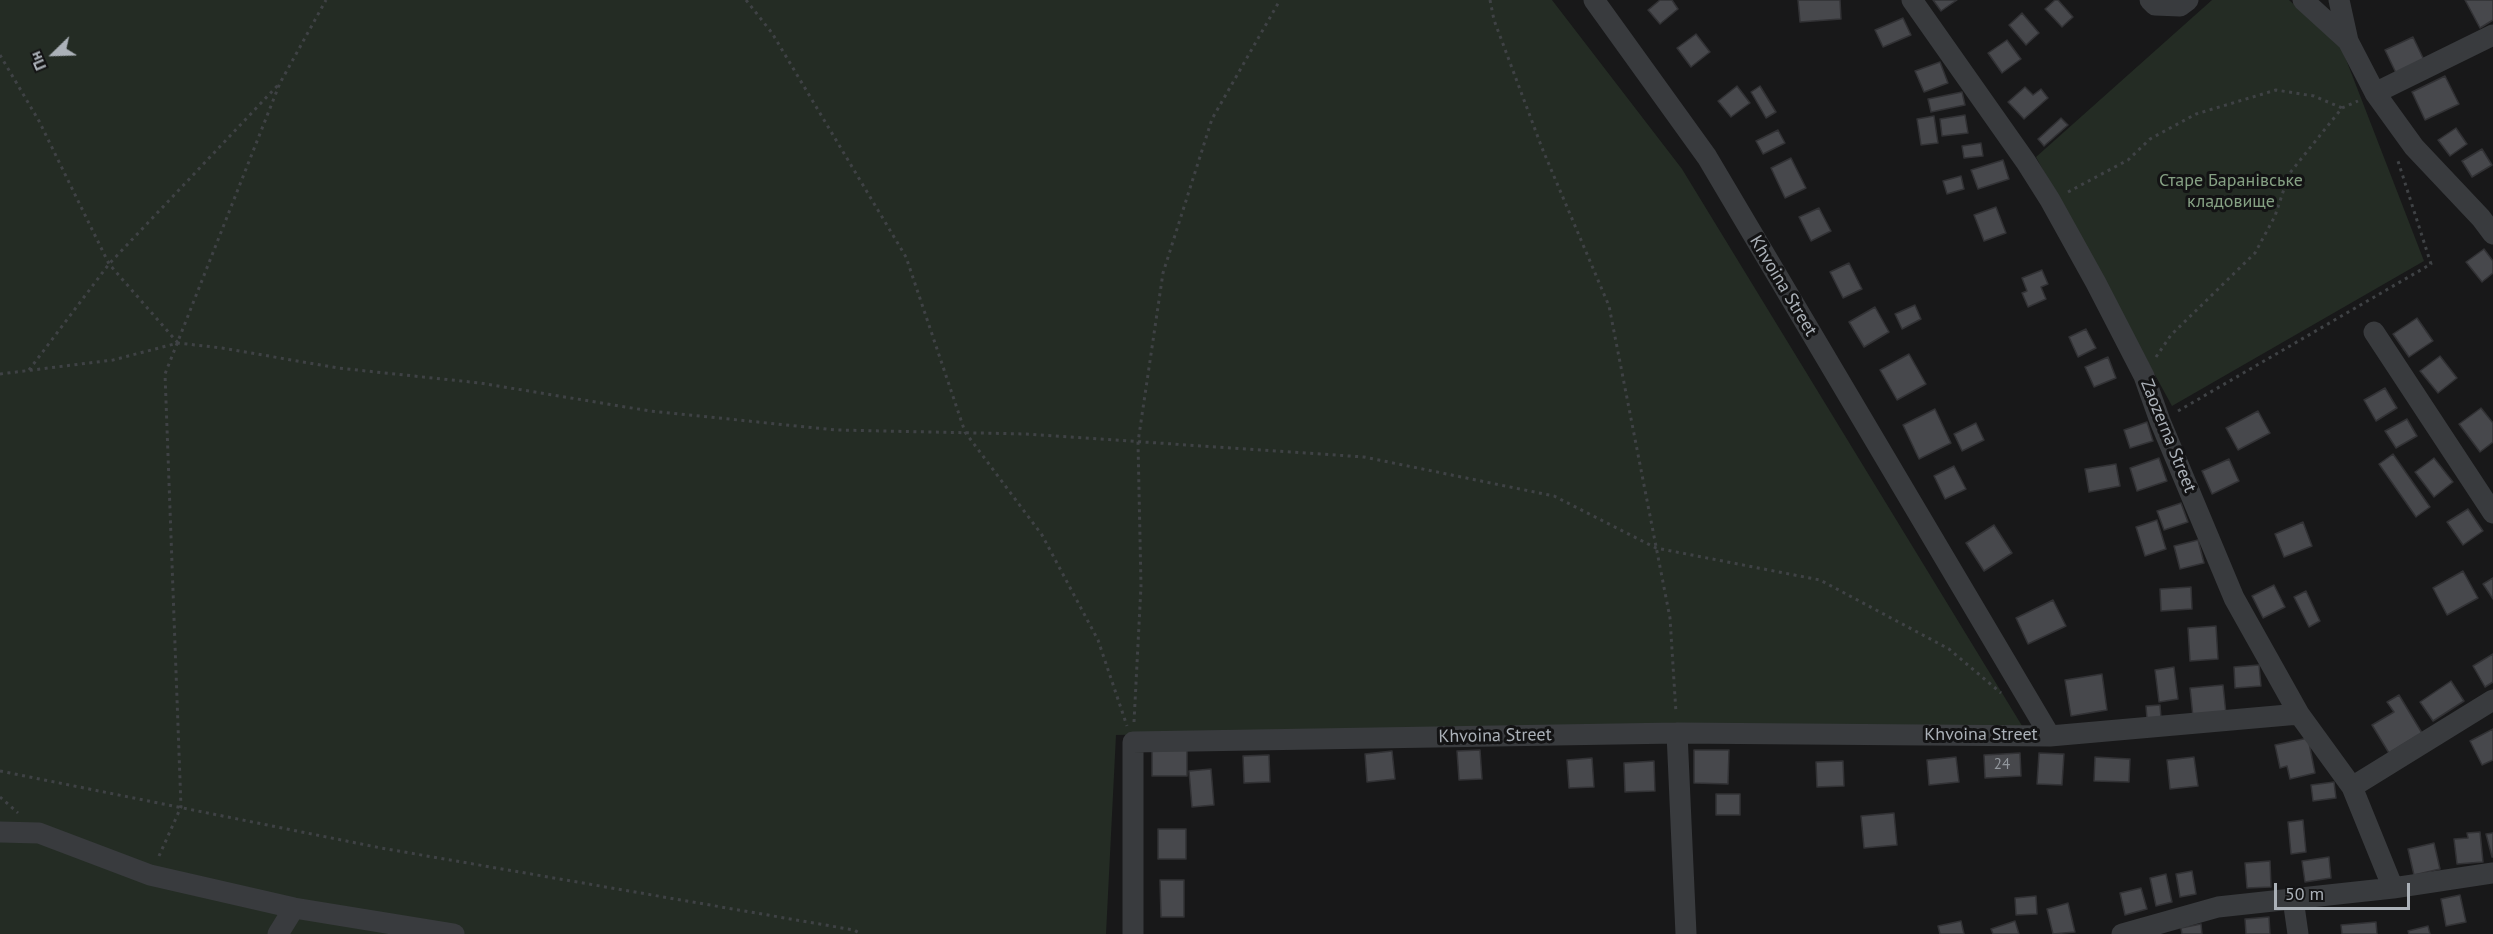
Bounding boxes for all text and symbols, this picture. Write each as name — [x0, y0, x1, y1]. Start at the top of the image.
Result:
north arrow — [24, 24, 84, 84]
text: Пн — [25, 48, 50, 74]
park label: Старе Баранівське кладовище — [2159, 170, 2303, 213]
street label: Khvoina Street — [1745, 232, 1821, 340]
street label: Zaozerna Street — [2135, 376, 2201, 496]
street label: Khvoina Street — [1438, 724, 1552, 748]
street label: Khvoina Street — [1924, 724, 2038, 746]
house number: 24 — [1994, 756, 2010, 774]
scale bar — [2277, 871, 2414, 909]
text: 50 m — [2285, 882, 2324, 905]

